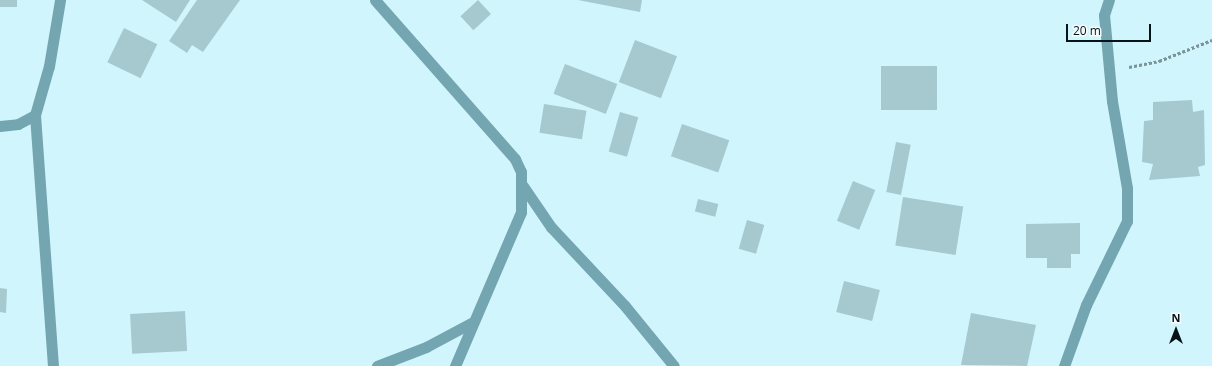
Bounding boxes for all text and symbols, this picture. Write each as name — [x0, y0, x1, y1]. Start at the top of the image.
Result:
scale bar — [1068, 16, 1153, 42]
text: 20 m — [1073, 22, 1101, 39]
north arrow — [1156, 310, 1196, 350]
text: N — [1172, 310, 1180, 325]

